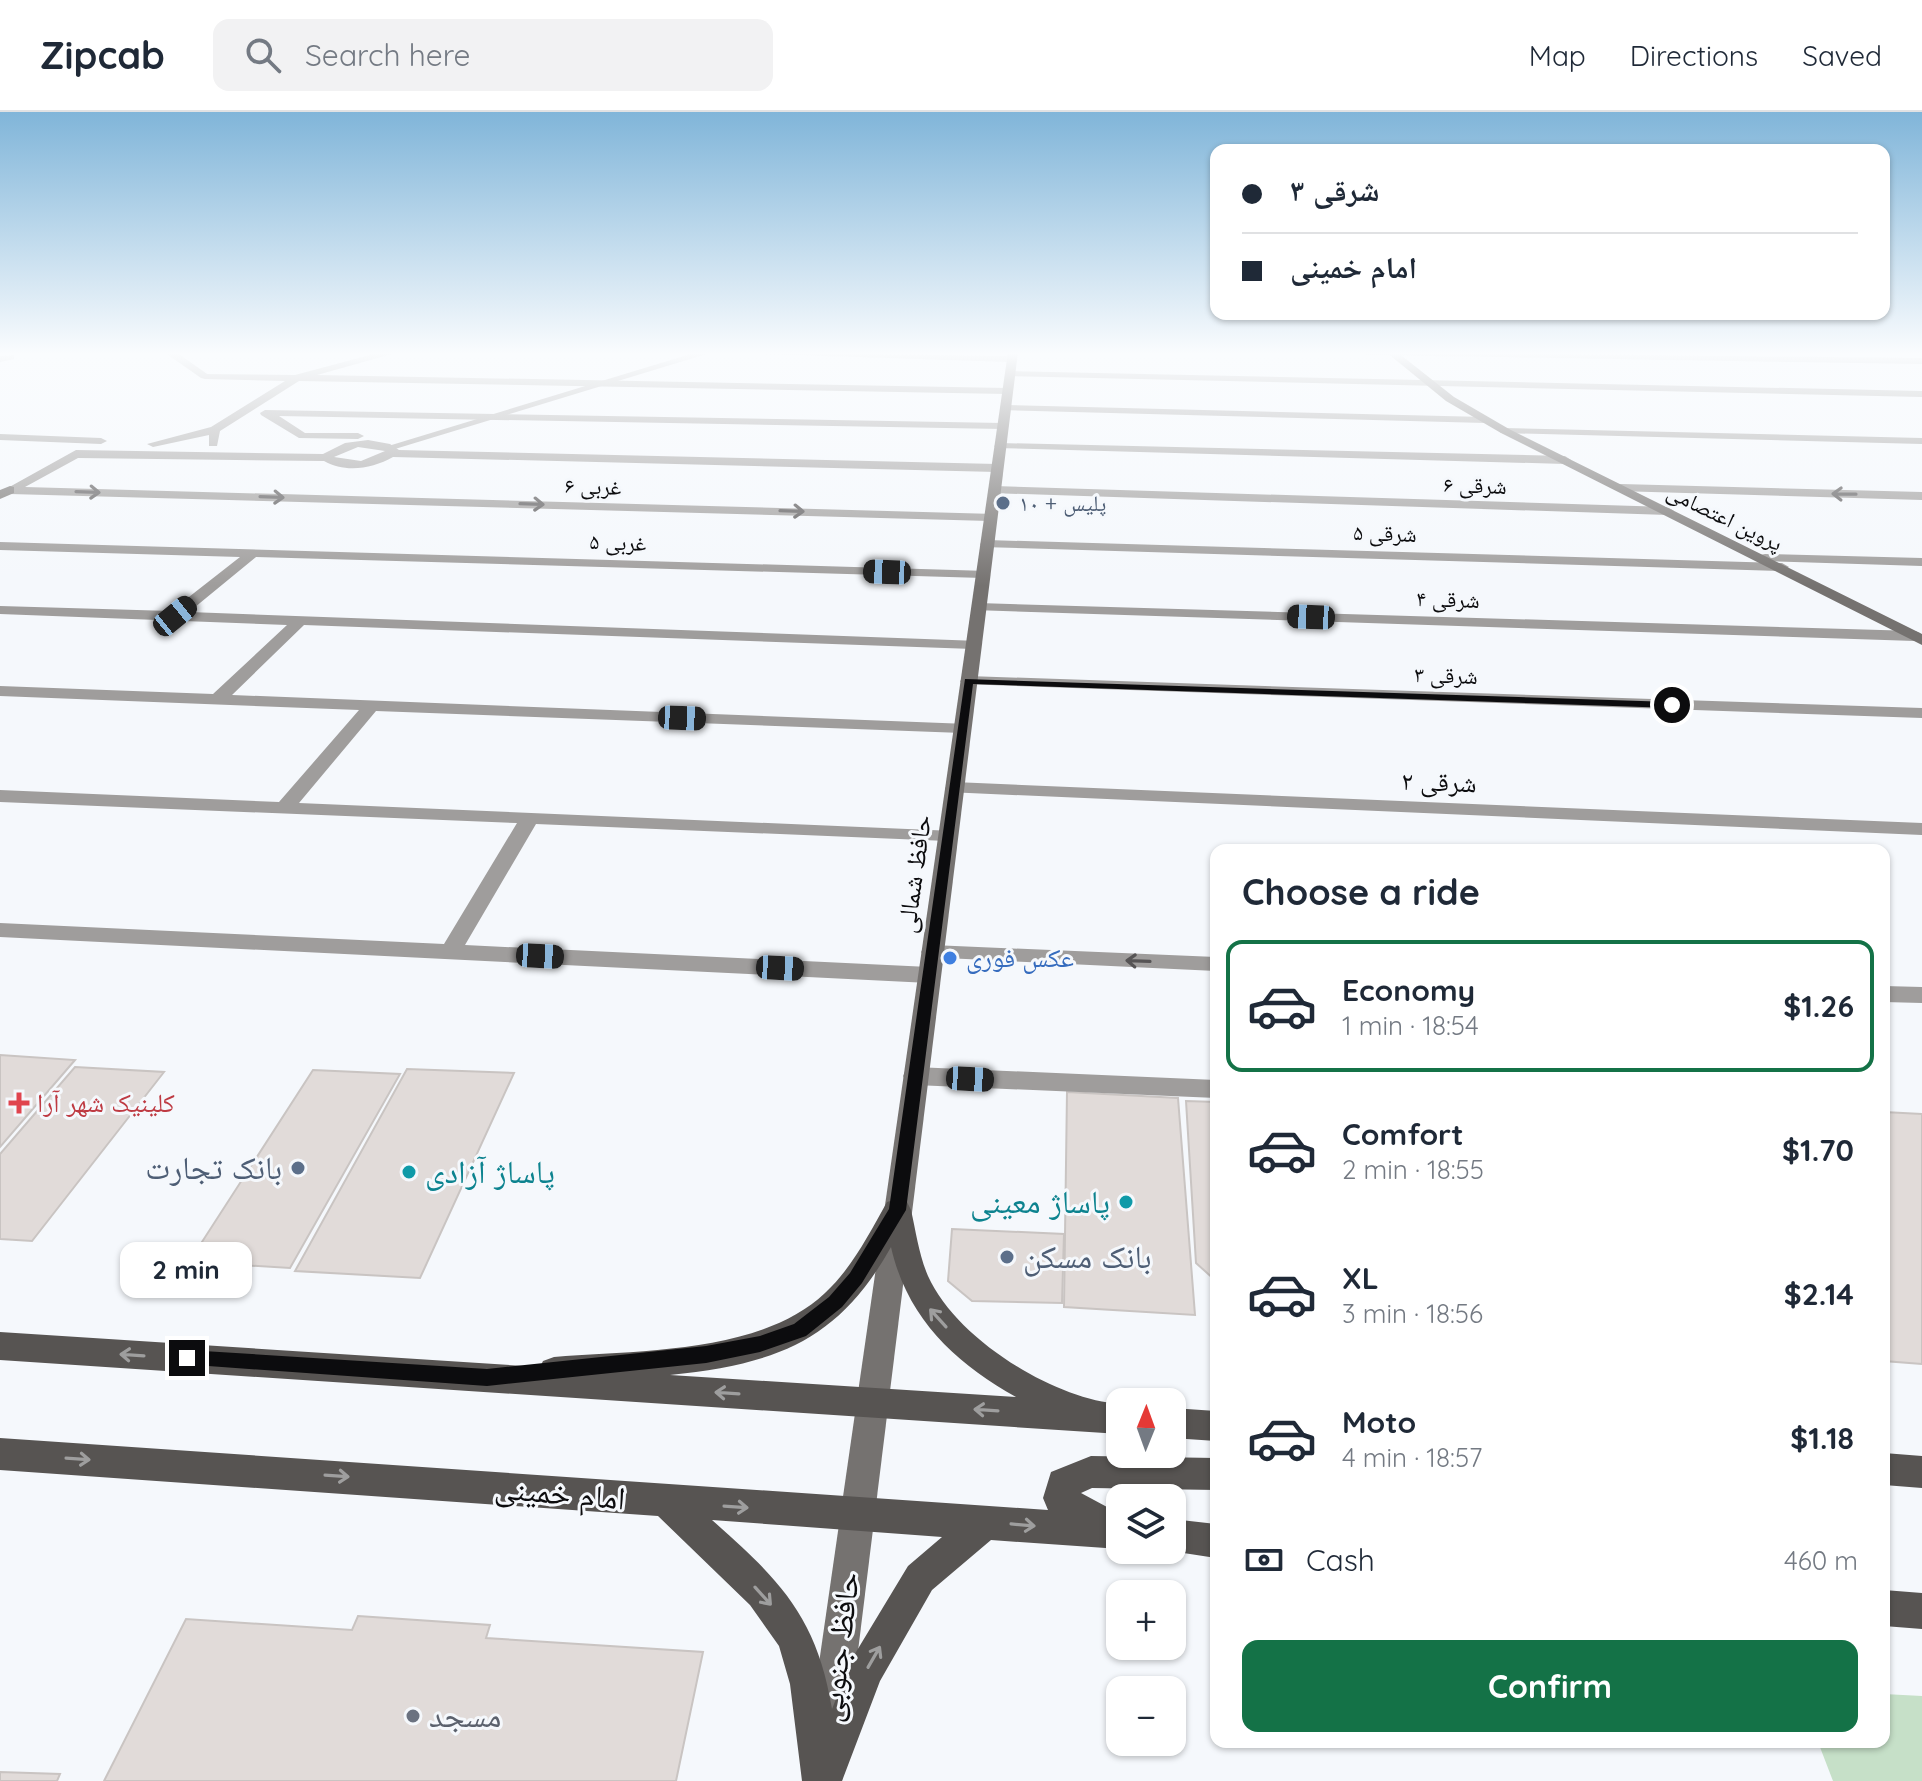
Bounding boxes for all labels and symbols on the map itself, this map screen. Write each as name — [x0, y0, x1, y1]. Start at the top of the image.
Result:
street label: ۶ شرقی — [1443, 470, 1507, 500]
street label: ۶ غربی — [564, 471, 622, 501]
street label: پروین اعتصامی — [1662, 477, 1787, 557]
one-way arrow — [74, 484, 101, 500]
one-way arrow — [1831, 486, 1858, 502]
one-way arrow — [258, 489, 285, 505]
place label: پلیس + ۱۰ — [1019, 489, 1106, 517]
marker: پلیس + ۱۰ — [994, 494, 1012, 512]
one-way arrow — [518, 497, 545, 512]
one-way arrow — [778, 504, 805, 519]
street label: ۵ شرقی — [1353, 518, 1417, 548]
street label: ۵ غربی — [589, 527, 647, 557]
car — [863, 559, 911, 585]
street label: ۴ شرقی — [1416, 584, 1480, 614]
car — [149, 592, 201, 640]
car — [1287, 604, 1335, 630]
street label: ۳ شرقی — [1414, 660, 1478, 690]
route start — [1654, 687, 1690, 723]
car — [658, 705, 706, 731]
street label: ۲ شرقی — [1401, 764, 1477, 799]
street label: حافظ شمالی — [889, 813, 938, 935]
place label: عکس فوری — [966, 941, 1074, 974]
car — [515, 943, 565, 969]
marker: عکس فوری — [941, 949, 959, 967]
one-way arrow — [1125, 953, 1152, 968]
car — [755, 955, 805, 981]
car — [945, 1066, 995, 1092]
place label: کلینیک شهر آرا — [37, 1086, 175, 1119]
marker: کلینیک شهر آرا — [8, 1092, 30, 1114]
place label: بانک تجارت — [145, 1147, 282, 1187]
place label: پاساژ آزادی — [425, 1151, 555, 1191]
marker: بانک تجارت — [289, 1159, 307, 1177]
marker: پاساژ آزادی — [400, 1163, 418, 1181]
place label: پاساژ معینی — [970, 1181, 1110, 1222]
marker: پاساژ معینی — [1117, 1193, 1135, 1211]
place label: بانک مسکن — [1023, 1236, 1151, 1277]
callout: 2 min — [121, 1242, 253, 1298]
marker: بانک مسکن — [998, 1248, 1016, 1266]
one-way arrow — [929, 1308, 948, 1328]
route end — [169, 1340, 205, 1376]
one-way arrow — [119, 1347, 146, 1362]
one-way arrow — [714, 1385, 741, 1400]
north arrow — [1106, 1388, 1186, 1468]
one-way arrow — [973, 1402, 1000, 1417]
one-way arrow — [64, 1452, 91, 1467]
street label: امام خمینی — [493, 1466, 627, 1520]
one-way arrow — [323, 1469, 350, 1484]
one-way arrow — [722, 1500, 749, 1515]
one-way arrow — [1010, 1518, 1036, 1533]
street label: حافظ جنوبی — [809, 1570, 868, 1724]
one-way arrow — [754, 1585, 772, 1605]
one-way arrow — [866, 1646, 882, 1669]
place label: مسجد — [429, 1695, 501, 1735]
marker: مسجد — [404, 1707, 422, 1725]

